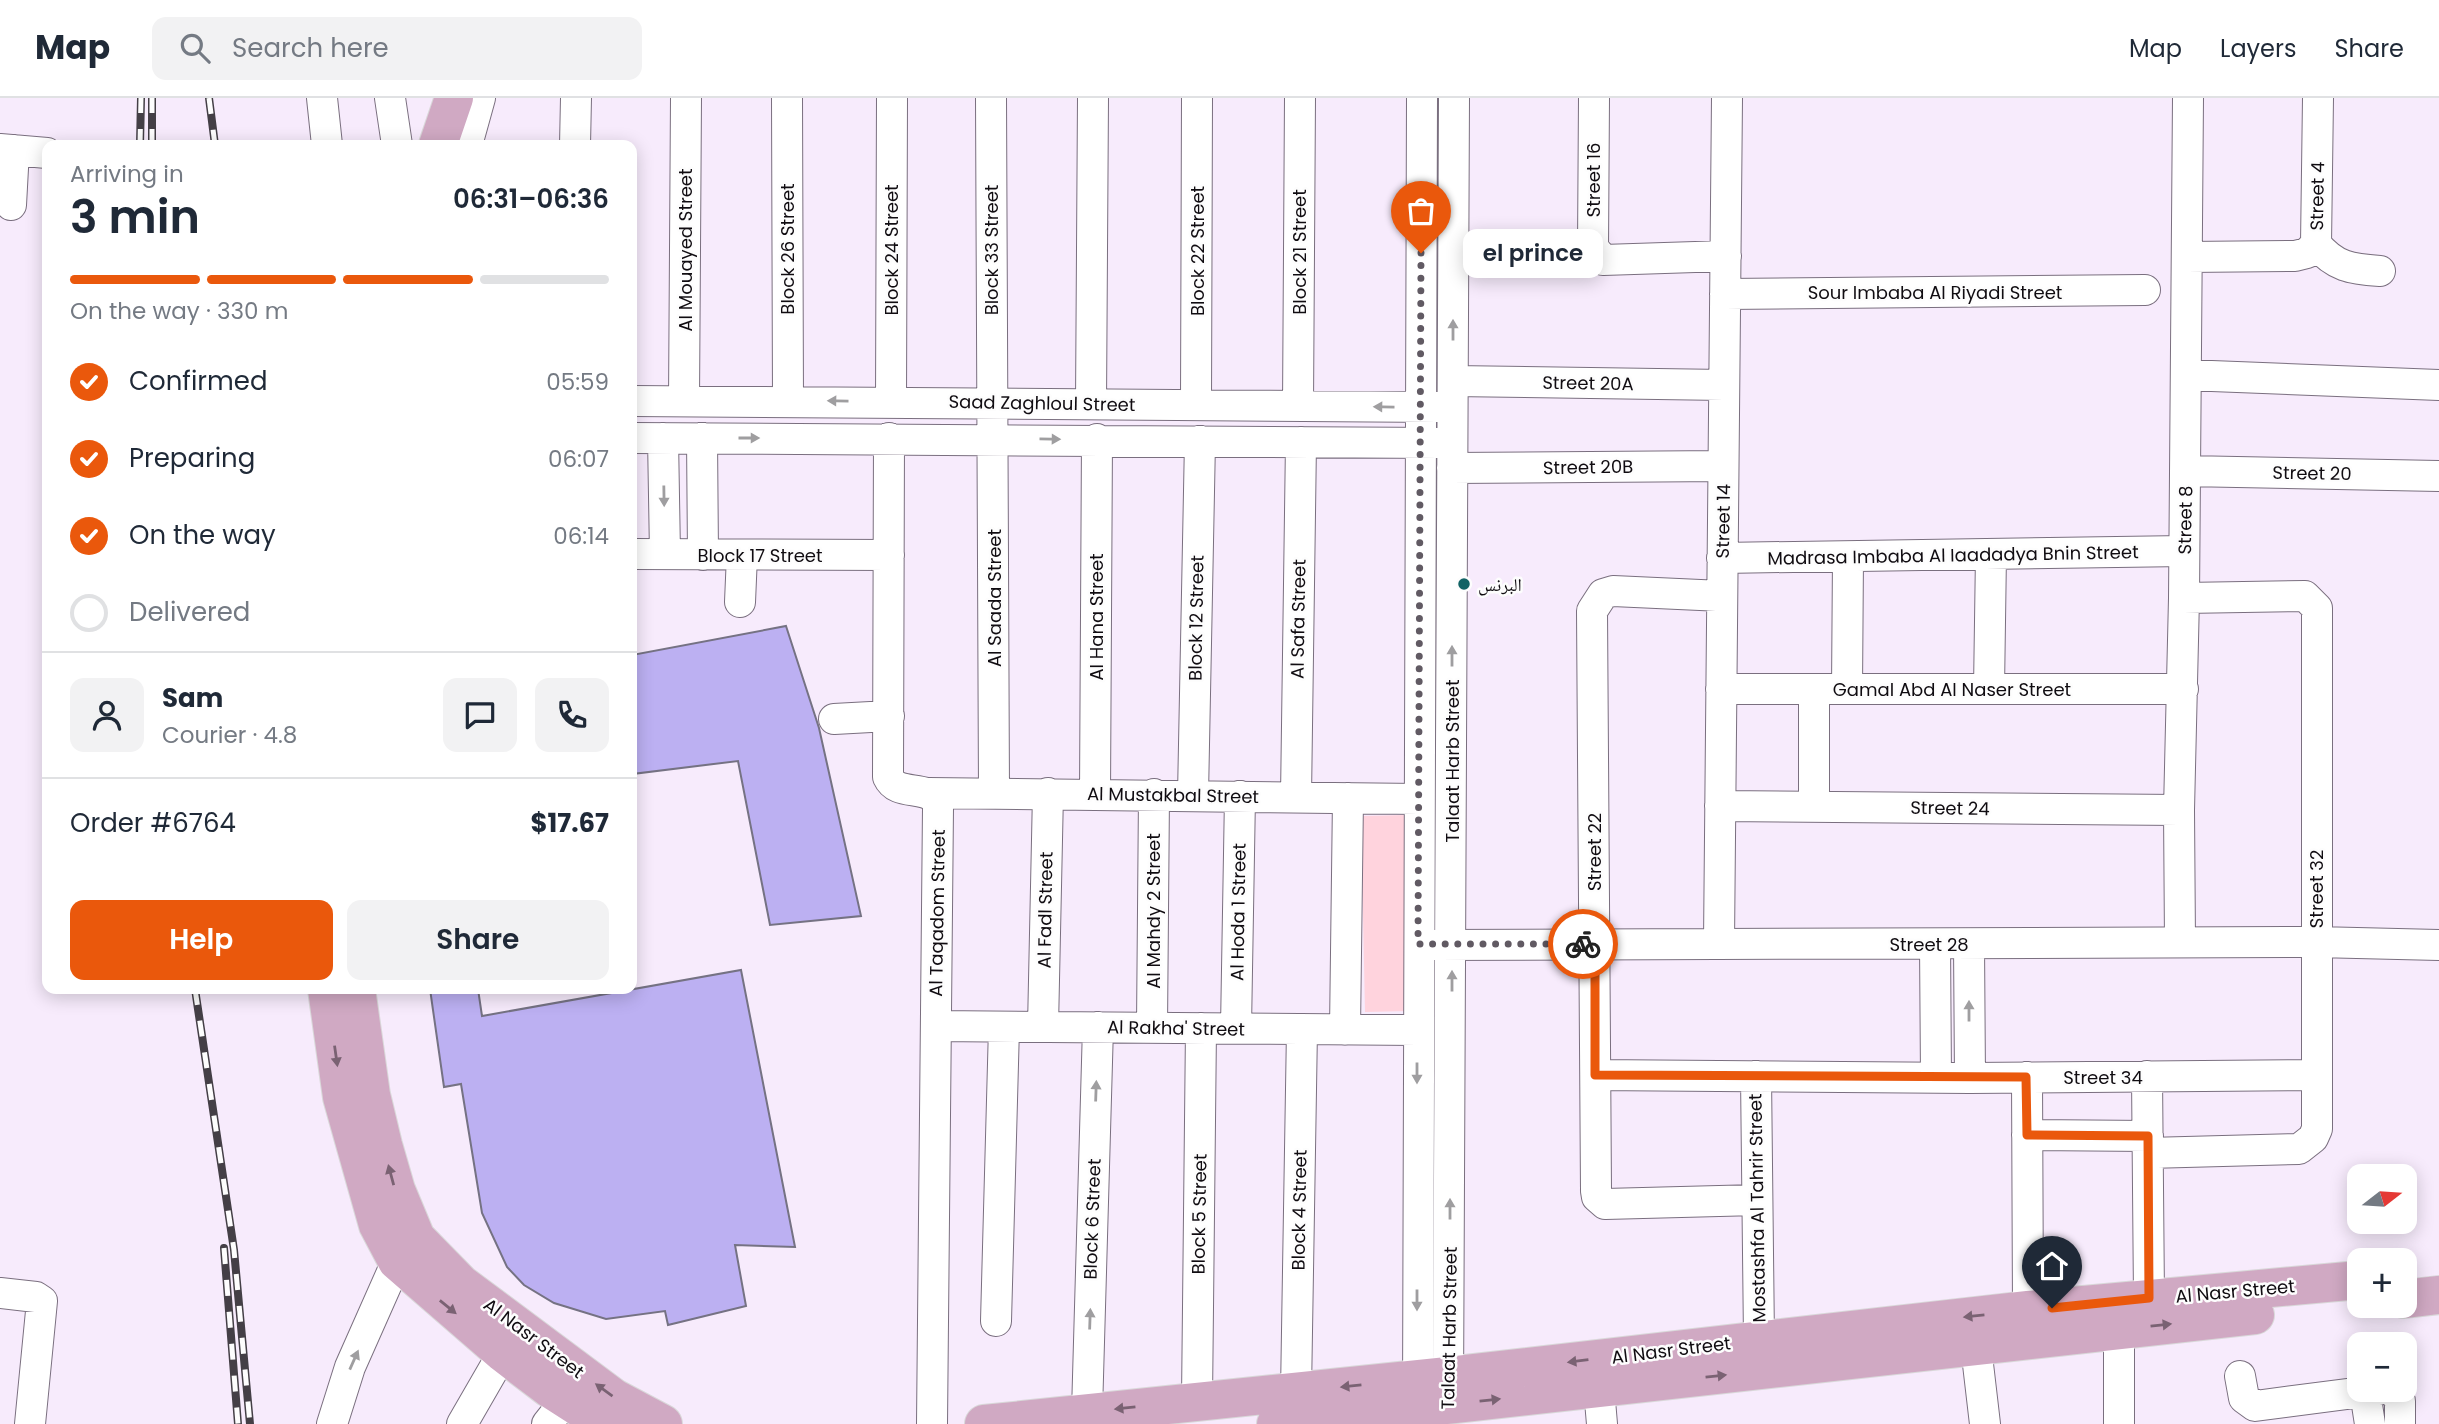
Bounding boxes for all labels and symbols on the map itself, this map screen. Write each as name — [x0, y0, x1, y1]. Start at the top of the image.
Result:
street label: Street 16 — [1581, 143, 1606, 217]
street label: Street 4 — [2304, 161, 2330, 231]
street label: Al Mouayed Street — [673, 168, 698, 332]
pin — [1391, 181, 1451, 253]
street label: Block 26 Street — [775, 183, 800, 315]
street label: Block 24 Street — [879, 184, 904, 316]
street label: Block 33 Street — [979, 185, 1004, 315]
street label: Block 22 Street — [1185, 186, 1210, 316]
street label: Block 21 Street — [1287, 189, 1312, 315]
callout: el prince — [1463, 228, 1603, 278]
street label: Sour Imbaba Al Riyadi Street — [1808, 280, 2062, 305]
one-way arrow — [1447, 319, 1459, 341]
street label: Street 20A — [1542, 370, 1634, 396]
street label: Saad Zaghloul Street — [948, 389, 1136, 417]
one-way arrow — [827, 395, 849, 407]
one-way arrow — [1373, 401, 1395, 412]
one-way arrow — [738, 432, 760, 444]
one-way arrow — [1039, 433, 1061, 445]
street label: Street 20B — [1543, 454, 1633, 480]
street label: Street 20 — [2272, 460, 2352, 486]
street label: Street 14 — [1710, 483, 1736, 559]
one-way arrow — [658, 485, 670, 507]
street label: Street 8 — [2172, 485, 2198, 555]
street label: Al Saada Street — [982, 529, 1007, 667]
street label: Madrasa Imbaba Al Iaadadya Bnin Street — [1767, 539, 2139, 571]
street label: Block 17 Street — [697, 543, 823, 568]
street label: Al Hana Street — [1084, 553, 1109, 681]
street label: Block 12 Street — [1182, 555, 1210, 681]
street label: Al Safa Street — [1284, 559, 1312, 679]
place label: البرنس — [1478, 572, 1522, 597]
marker: البرنس — [1456, 576, 1472, 592]
one-way arrow — [1446, 645, 1458, 667]
street label: Gamal Abd Al Naser Street — [1833, 677, 2071, 702]
street label: Talaat Harb Street — [1440, 679, 1465, 843]
street label: Al Mustakbal Street — [1087, 781, 1259, 809]
street label: Street 24 — [1910, 795, 1990, 821]
street label: Street 22 — [1582, 813, 1607, 891]
street label: Al Taqadom Street — [923, 829, 951, 997]
street label: Al Mahdy 2 Street — [1141, 833, 1166, 989]
street label: Al Hoda 1 Street — [1224, 843, 1252, 981]
street label: Street 32 — [2304, 850, 2329, 928]
street label: Al Fadl Street — [1031, 851, 1059, 969]
courier — [1548, 909, 1618, 979]
street label: Street 28 — [1889, 932, 1969, 957]
one-way arrow — [1446, 970, 1457, 992]
one-way arrow — [1964, 1000, 1975, 1022]
street label: Al Rakha' Street — [1107, 1014, 1245, 1042]
one-way arrow — [330, 1046, 341, 1068]
one-way arrow — [1411, 1062, 1423, 1084]
street label: Street 34 — [2063, 1065, 2143, 1090]
one-way arrow — [1090, 1080, 1101, 1102]
street label: Mostashfa Al Tahrir Street — [1743, 1093, 1771, 1323]
street label: Block 4 Street — [1285, 1149, 1313, 1271]
street label: Block 5 Street — [1185, 1153, 1213, 1275]
street label: Block 6 Street — [1077, 1158, 1107, 1280]
one-way arrow — [385, 1164, 396, 1186]
north arrow — [2347, 1164, 2417, 1234]
one-way arrow — [1444, 1198, 1456, 1220]
pin — [2022, 1236, 2082, 1308]
street label: Talaat Harb Street — [1435, 1246, 1463, 1410]
street label: Al Nasr Street — [2174, 1273, 2296, 1309]
one-way arrow — [1411, 1289, 1423, 1311]
street label: Al Nasr Street — [479, 1292, 589, 1384]
one-way arrow — [439, 1299, 456, 1314]
one-way arrow — [1084, 1308, 1095, 1330]
one-way arrow — [1963, 1311, 1985, 1322]
one-way arrow — [2150, 1319, 2172, 1330]
street label: Al Nasr Street — [1610, 1330, 1732, 1370]
one-way arrow — [349, 1349, 360, 1370]
one-way arrow — [1566, 1356, 1588, 1367]
one-way arrow — [1705, 1371, 1727, 1382]
one-way arrow — [1340, 1381, 1362, 1392]
one-way arrow — [594, 1383, 613, 1397]
one-way arrow — [1479, 1394, 1501, 1405]
one-way arrow — [1114, 1402, 1136, 1413]

